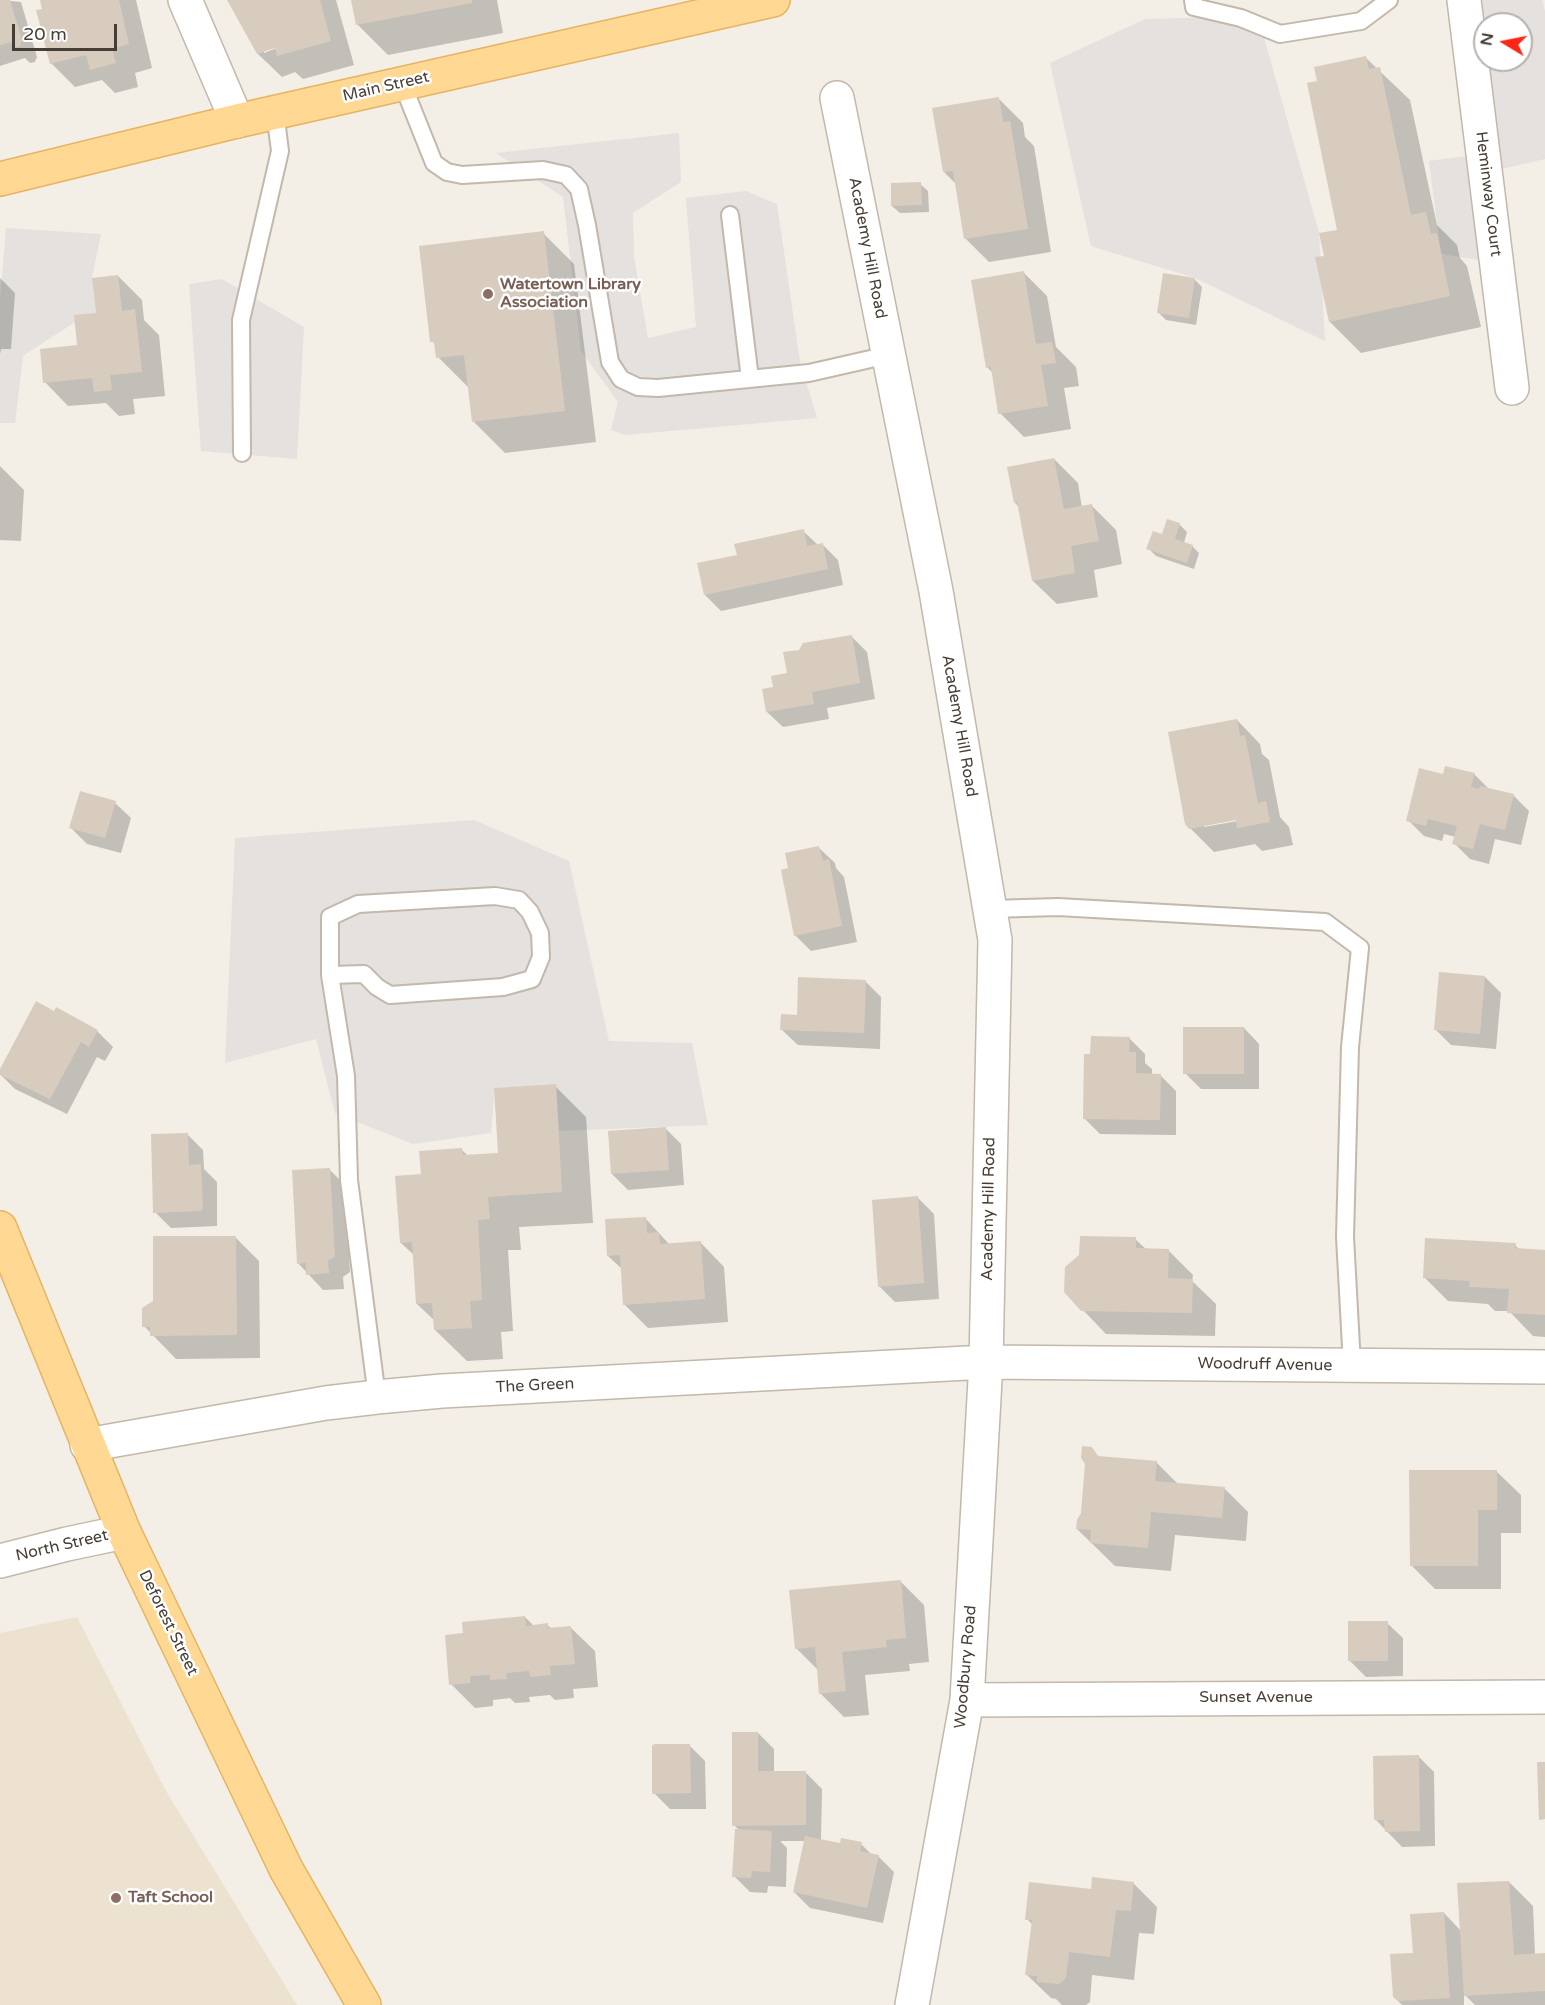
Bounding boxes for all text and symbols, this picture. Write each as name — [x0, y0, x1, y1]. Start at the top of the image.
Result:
scale bar — [15, 12, 120, 50]
north arrow — [1473, 12, 1533, 72]
text: 20 m — [23, 23, 67, 45]
text: N — [1476, 31, 1498, 47]
street label: Main Street — [341, 68, 431, 106]
street label: Heminway Court — [1471, 130, 1505, 258]
street label: Academy Hill Road — [844, 176, 890, 320]
place label: Watertown Library Association — [500, 275, 641, 313]
marker: Watertown Library Association — [481, 287, 495, 301]
street label: Academy Hill Road — [937, 653, 981, 799]
street label: Academy Hill Road — [978, 1137, 1000, 1281]
street label: Woodruff Avenue — [1197, 1354, 1333, 1376]
street label: The Green — [495, 1374, 575, 1398]
street label: North Street — [14, 1526, 110, 1566]
street label: Deforest Street — [134, 1567, 202, 1679]
street label: Woodbury Road — [951, 1604, 981, 1730]
street label: Sunset Avenue — [1199, 1688, 1313, 1708]
place label: Taft School — [128, 1888, 213, 1908]
marker: Taft School — [109, 1891, 123, 1905]

